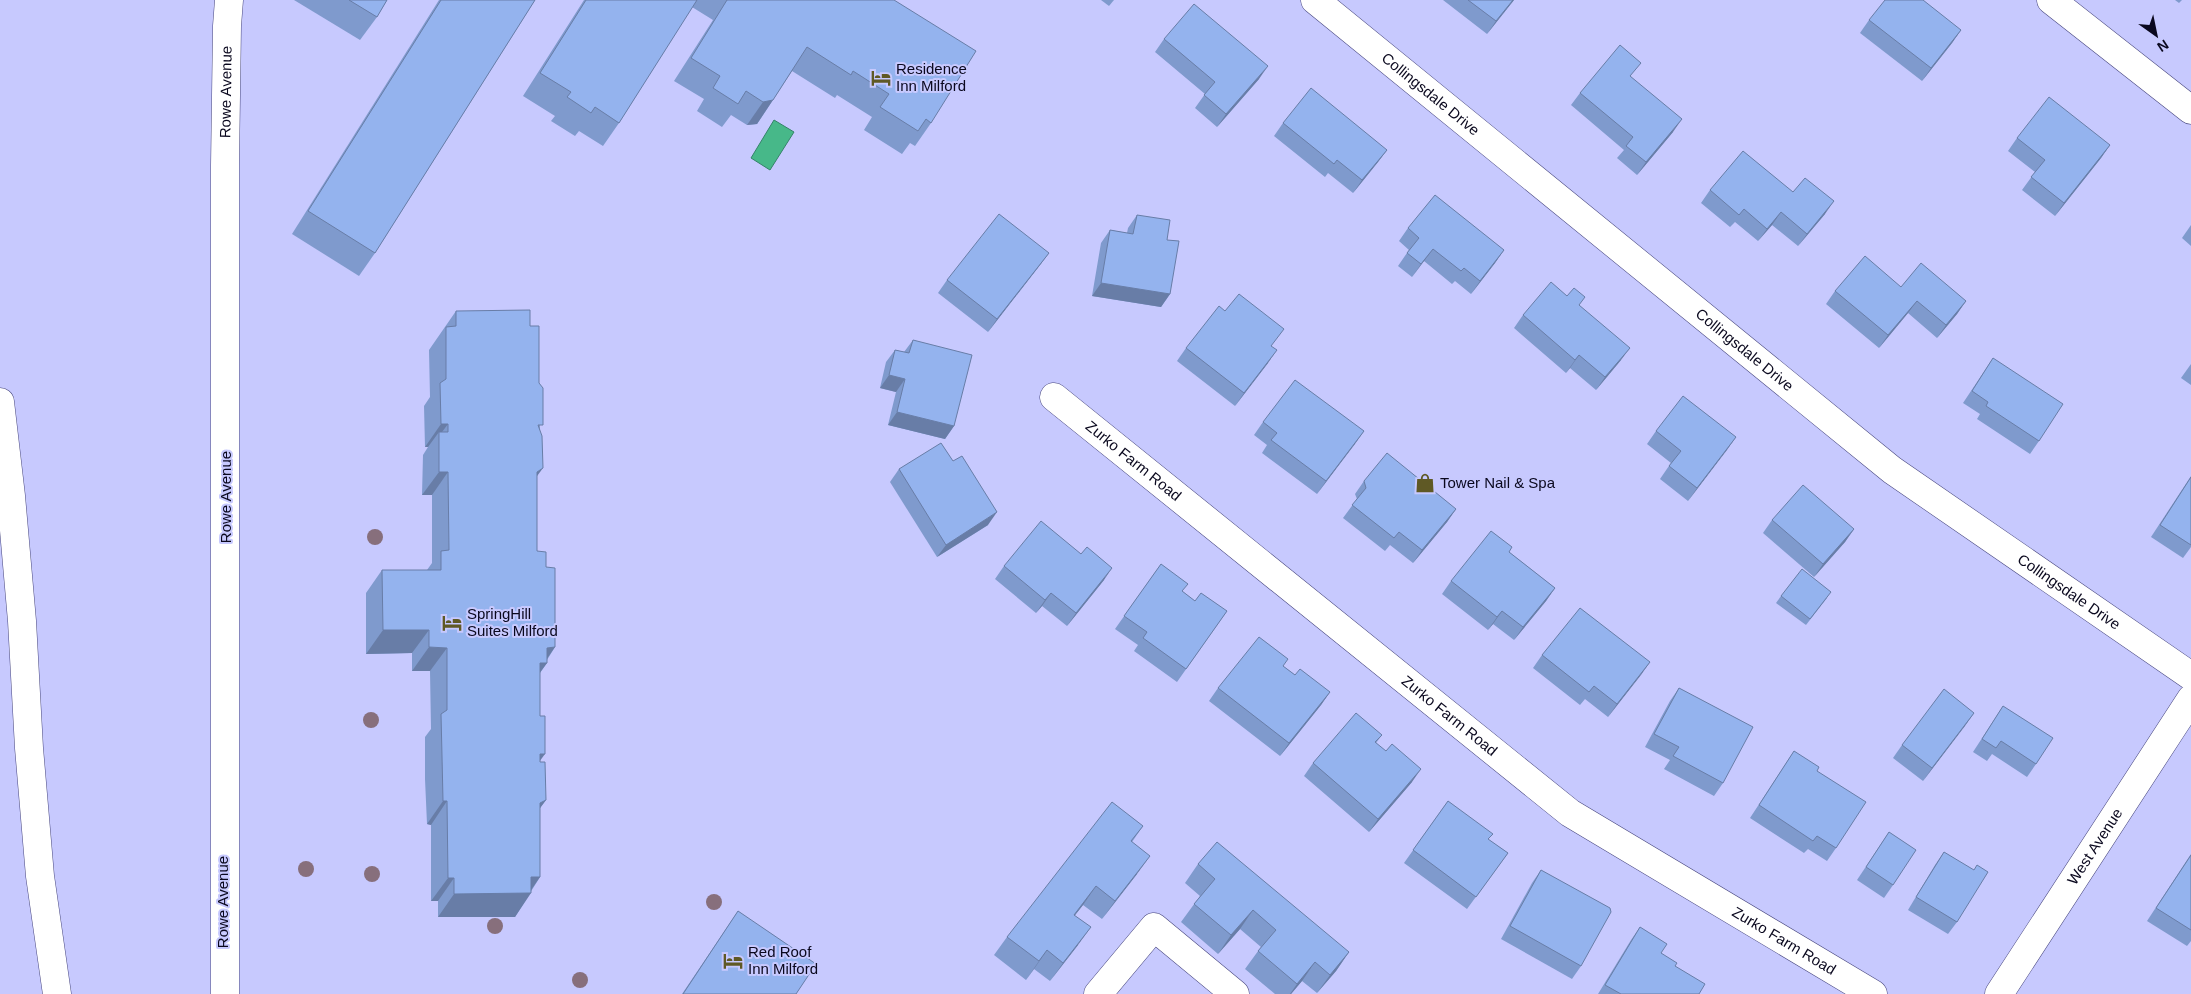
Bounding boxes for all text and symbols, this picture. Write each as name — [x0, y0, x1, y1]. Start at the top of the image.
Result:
north arrow — [2131, 10, 2181, 60]
text: N — [2154, 36, 2172, 55]
street label: Rowe Avenue — [216, 46, 235, 138]
street label: Collingsdale Drive — [1379, 49, 1483, 139]
place label: Residence Inn Milford — [896, 60, 967, 94]
hotel icon: Residence Inn Milford — [870, 67, 892, 89]
street label: Collingsdale Drive — [1693, 305, 1797, 394]
street label: Zurko Farm Road — [1083, 417, 1185, 504]
street label: Rowe Avenue — [217, 451, 234, 543]
shop icon: Tower Nail & Spa — [1414, 472, 1436, 494]
place label: Tower Nail & Spa — [1440, 474, 1556, 491]
street label: Collingsdale Drive — [2015, 550, 2124, 633]
place label: SpringHill Suites Milford — [467, 605, 558, 639]
hotel icon: SpringHill Suites Milford — [441, 612, 463, 634]
street label: Zurko Farm Road — [1399, 672, 1501, 759]
street label: West Avenue — [2063, 805, 2126, 888]
street label: Rowe Avenue — [214, 856, 231, 948]
street label: Zurko Farm Road — [1729, 903, 1839, 978]
place label: Red Roof Inn Milford — [748, 943, 818, 977]
hotel icon: Red Roof Inn Milford — [722, 950, 744, 972]

